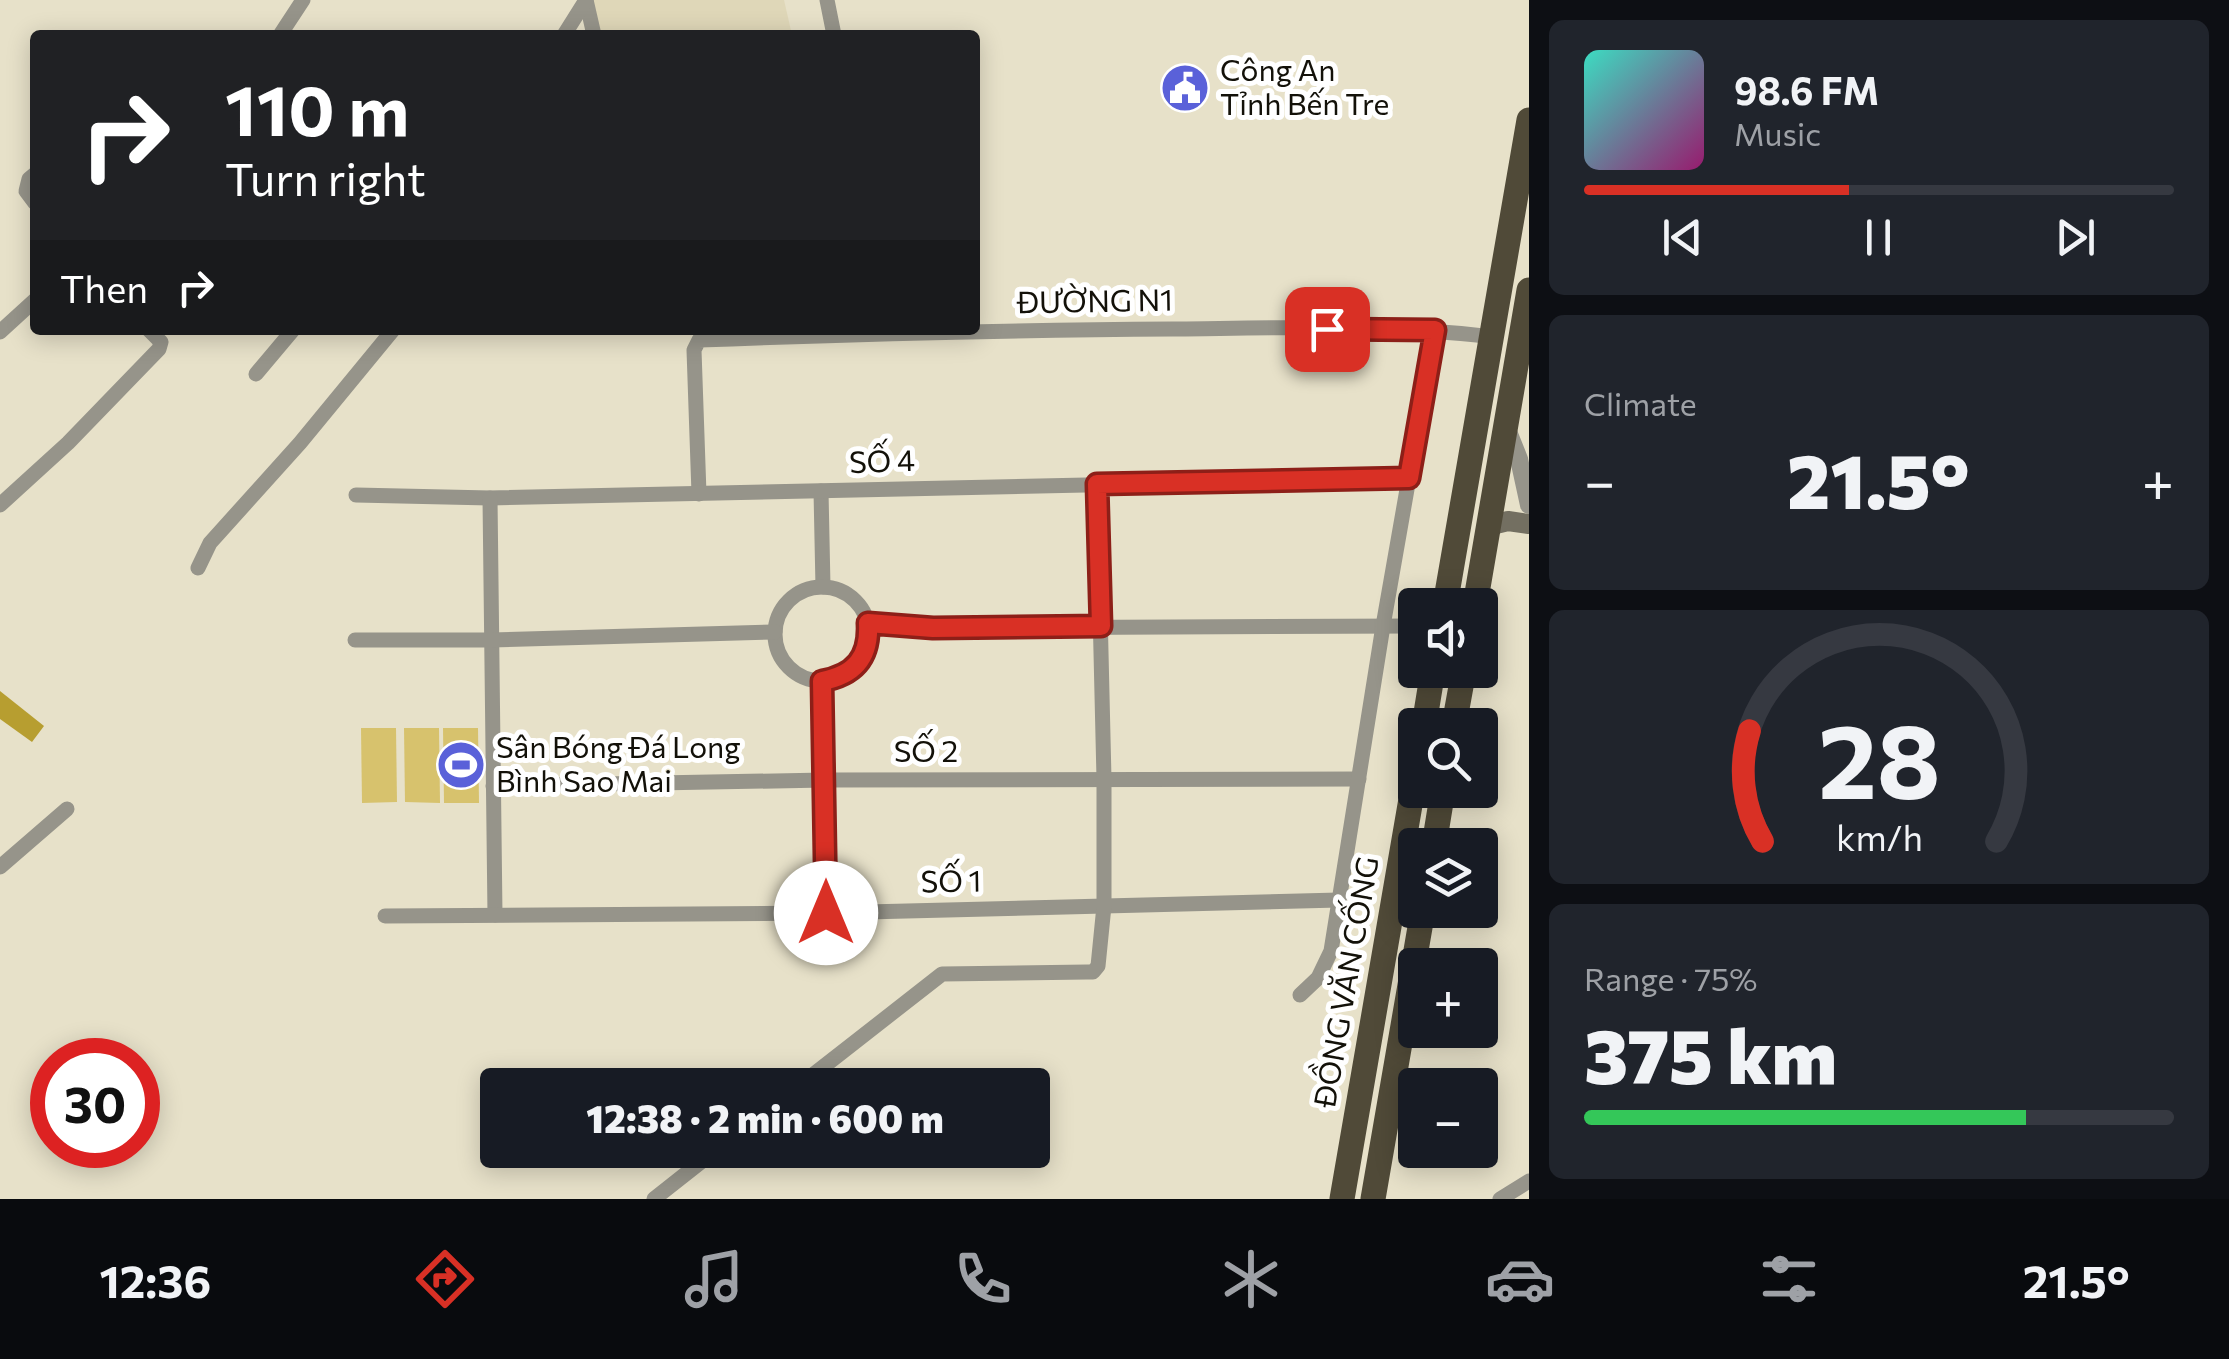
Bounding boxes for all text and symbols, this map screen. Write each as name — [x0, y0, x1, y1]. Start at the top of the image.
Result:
place label: Công An Tỉnh Bến Tre — [1220, 50, 1389, 121]
public building icon: Công An Tỉnh Bến Tre — [1159, 62, 1211, 114]
text: 110 m — [225, 65, 409, 150]
text: 98.6 FM — [1734, 66, 1879, 113]
icon: right — [60, 70, 190, 200]
text: Music — [1734, 113, 1821, 153]
text: Turn right — [225, 150, 426, 205]
icon: previous — [1655, 210, 1710, 265]
icon: pause — [1851, 210, 1906, 265]
icon: next — [2048, 210, 2103, 265]
icon: right — [168, 260, 223, 315]
text: Then — [60, 264, 148, 311]
street label: ĐƯỜNG N1 — [1016, 280, 1173, 319]
pin — [1285, 287, 1370, 372]
icon: arrive — [1300, 302, 1355, 357]
text: Climate — [1584, 383, 1697, 423]
text: 21.5° — [1787, 433, 1970, 524]
street label: SỐ 4 — [848, 438, 915, 479]
text: − — [1584, 446, 1615, 513]
text: + — [2142, 446, 2174, 513]
map controls — [1398, 588, 1498, 1168]
button: sound — [1398, 588, 1498, 688]
text: 28 — [1818, 693, 1940, 820]
button: search — [1398, 708, 1498, 808]
place label: Sân Bóng Đá Long Bình Sao Mai — [496, 727, 741, 798]
street label: SỐ 2 — [894, 729, 958, 768]
sports icon: Sân Bóng Đá Long Bình Sao Mai — [435, 739, 487, 791]
text: km/h — [1836, 815, 1922, 858]
button: layers — [1398, 828, 1498, 928]
street label: ĐỒNG VĂN CỐNG — [1302, 853, 1385, 1111]
street label: SỐ 1 — [920, 858, 982, 899]
position arrow — [774, 861, 878, 965]
button: + — [1398, 948, 1498, 1048]
text: Range · 75% — [1584, 958, 1758, 998]
text: 375 km — [1584, 1008, 1837, 1099]
speed limit sign: 30 — [30, 1038, 160, 1168]
button: − — [1398, 1068, 1498, 1168]
text: 12:38 · 2 min · 600 m — [586, 1094, 944, 1141]
icon: directions — [410, 1244, 480, 1314]
icon: music — [679, 1244, 749, 1314]
icon: phone — [948, 1244, 1018, 1314]
icon: climate — [1216, 1244, 1286, 1314]
icon: car — [1485, 1244, 1555, 1314]
icon: filters — [1754, 1244, 1824, 1314]
text: 12:36 — [99, 1252, 211, 1307]
text: 21.5° — [2023, 1252, 2130, 1307]

